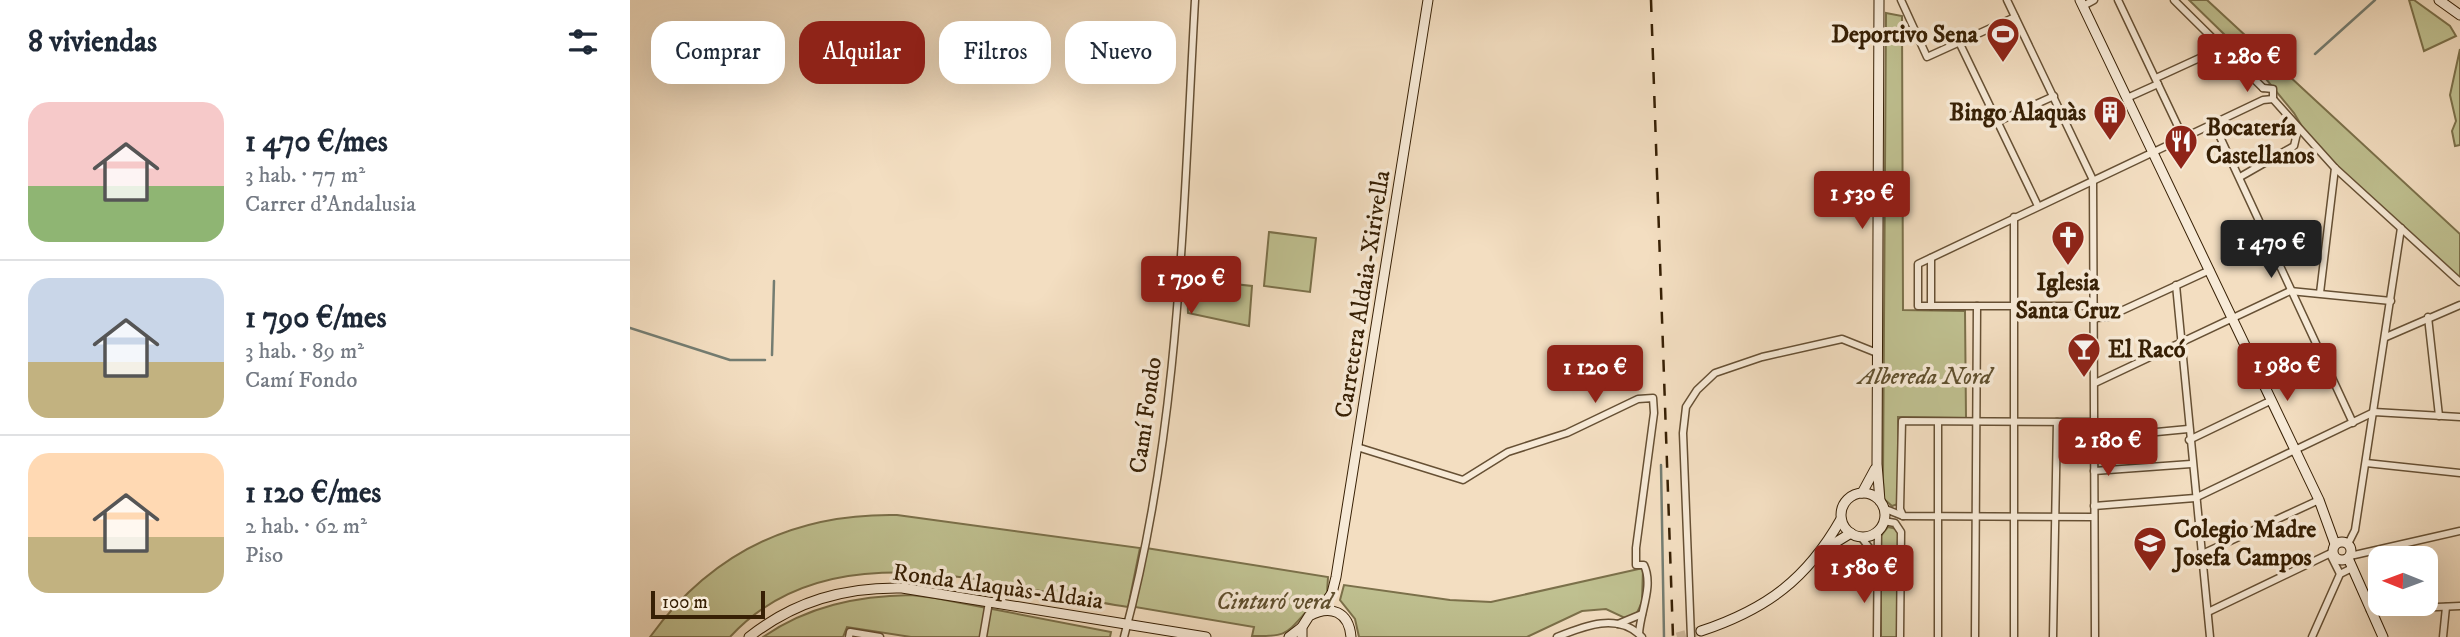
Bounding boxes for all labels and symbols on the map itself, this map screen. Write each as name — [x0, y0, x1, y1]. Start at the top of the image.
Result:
sports icon: Deportivo Sena — [1984, 15, 2022, 64]
place label: Deportivo Sena — [1831, 20, 1979, 50]
pin: 1 280 € — [2182, 34, 2312, 94]
building icon: Bingo Alaquàs — [2091, 93, 2129, 142]
place label: Bingo Alaquàs — [1949, 98, 2086, 128]
place label: Bocatería Castellanos — [2206, 113, 2315, 171]
restaurant icon: Bocatería Castellanos — [2162, 122, 2200, 171]
street label: Carretera Aldaia-Xirivella — [1329, 167, 1398, 420]
pin: 1 530 € — [1797, 172, 1927, 231]
church icon: Iglesia Santa Cruz — [2049, 218, 2087, 267]
pin: 1 470 € — [2206, 220, 2336, 280]
pin: 1 790 € — [1126, 256, 1256, 316]
place label: Iglesia Santa Cruz — [2016, 268, 2121, 326]
bar icon: El Racó — [2065, 330, 2103, 379]
place label: El Racó — [2108, 335, 2186, 365]
pin: 1 980 € — [2222, 344, 2352, 403]
pin: 1 120 € — [1530, 346, 1660, 405]
street label: Camí Fondo — [1123, 355, 1169, 475]
park label: Albereda Nord — [1856, 362, 1995, 392]
pin: 2 180 € — [2043, 419, 2173, 478]
place label: Colegio Madre Josefa Campos — [2171, 515, 2316, 573]
school or university icon: Colegio Madre Josefa Campos — [2131, 524, 2169, 573]
pin: 1 580 € — [1799, 546, 1929, 605]
north arrow — [2368, 546, 2438, 616]
street label: Ronda Alaquàs-Aldaia — [891, 557, 1106, 617]
park label: Cinturó verd — [1216, 587, 1336, 617]
scale bar — [651, 588, 765, 620]

